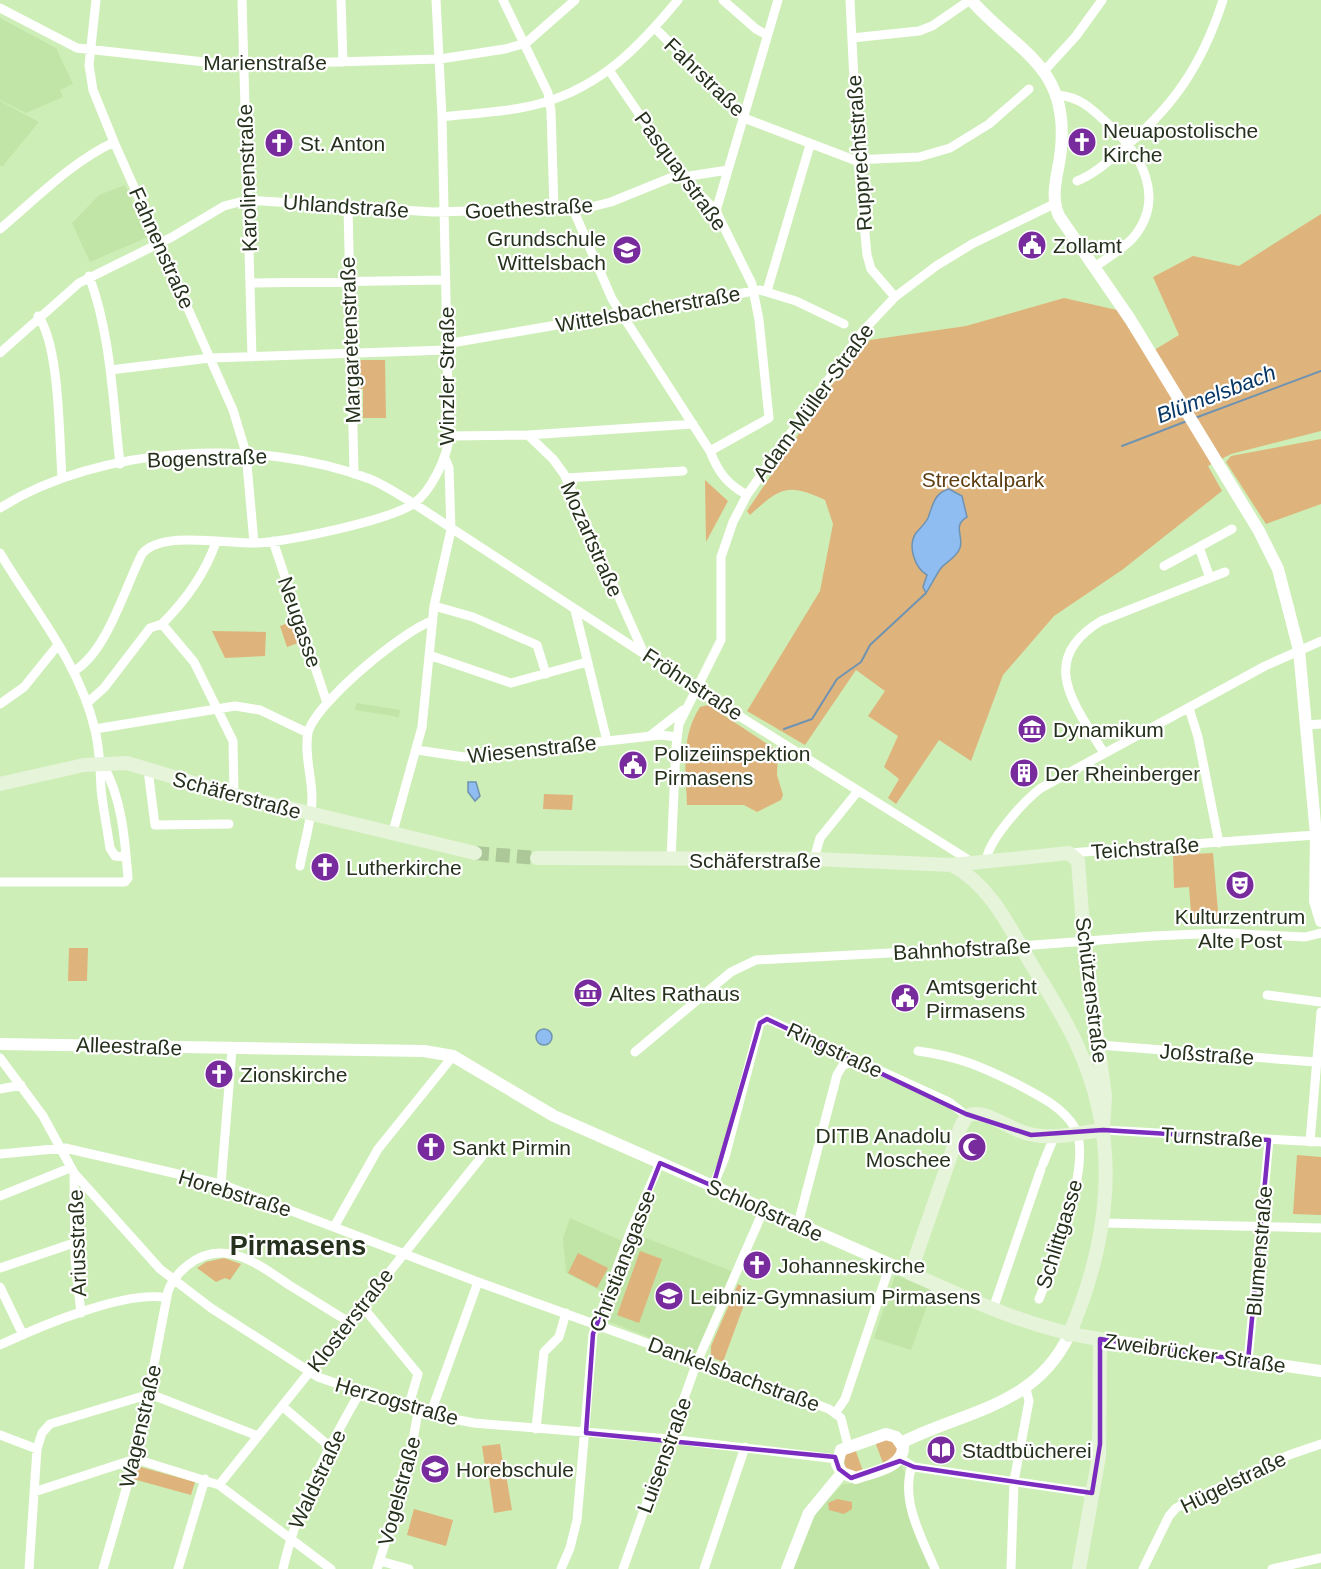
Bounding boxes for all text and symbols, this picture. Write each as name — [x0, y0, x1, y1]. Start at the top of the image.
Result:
street label: Fahrstraße — [660, 33, 750, 121]
street label: Marienstraße — [203, 51, 327, 74]
street label: Rupprechtstraße — [842, 74, 876, 232]
street label: Karolinenstraße — [233, 104, 261, 252]
street label: Pasquaystraße — [630, 107, 732, 235]
place label: Neuapostolische Kirche — [1103, 119, 1258, 166]
church icon: Neuapostolische Kirche — [1066, 126, 1098, 158]
church icon: St. Anton — [263, 127, 295, 159]
place label: St. Anton — [300, 132, 385, 155]
street label: Fahnenstraße — [125, 184, 199, 312]
street label: Uhlandstraße — [282, 190, 410, 222]
street label: Goethestraße — [464, 193, 594, 223]
place label: Grundschule Wittelsbach — [487, 227, 606, 274]
public building icon: Zollamt — [1016, 229, 1048, 261]
school or university icon: Grundschule Wittelsbach — [611, 234, 643, 266]
place label: Zollamt — [1053, 234, 1122, 257]
street label: Margaretenstraße — [336, 256, 364, 424]
street label: Wittelsbacherstraße — [554, 281, 742, 337]
street label: Winzler Straße — [435, 307, 458, 445]
street label: Adam-Müller-Straße — [748, 319, 878, 485]
water label: Blümelsbach — [1153, 360, 1279, 428]
street label: Bogenstraße — [147, 444, 267, 472]
park label: Strecktalpark — [922, 468, 1045, 491]
street label: Mozartstraße — [556, 478, 628, 600]
street label: Neugasse — [274, 574, 326, 670]
street label: Fröhnstraße — [639, 643, 747, 725]
museum icon: Dynamikum — [1016, 713, 1048, 745]
place label: Dynamikum — [1053, 718, 1164, 741]
street label: Wiesenstraße — [466, 731, 598, 767]
place label: Polizeiinspektion Pirmasens — [654, 742, 810, 789]
public building icon: Polizeiinspektion Pirmasens — [617, 749, 649, 781]
building icon: Der Rheinberger — [1008, 757, 1040, 789]
place label: Der Rheinberger — [1045, 762, 1200, 785]
street label: Schäferstraße — [170, 767, 304, 823]
street label: Teichstraße — [1090, 833, 1200, 863]
street label: Schäferstraße — [689, 849, 821, 872]
church icon: Lutherkirche — [309, 851, 341, 883]
place label: Lutherkirche — [346, 856, 462, 879]
theatre icon: Kulturzentrum Alte Post — [1224, 869, 1256, 901]
place label: Kulturzentrum Alte Post — [1175, 905, 1305, 952]
street label: Schützenstraße — [1072, 916, 1112, 1064]
street label: Bahnhofstraße — [893, 934, 1031, 964]
place label: Amtsgericht Pirmasens — [926, 975, 1037, 1022]
museum icon: Altes Rathaus — [572, 977, 604, 1009]
place label: Altes Rathaus — [609, 982, 740, 1005]
public building icon: Amtsgericht Pirmasens — [889, 982, 921, 1014]
street label: Ringstraße — [784, 1018, 886, 1082]
street label: Alleestraße — [76, 1033, 182, 1059]
street label: Joßstraße — [1159, 1039, 1255, 1069]
church icon: Zionskirche — [203, 1058, 235, 1090]
place label: Zionskirche — [240, 1063, 347, 1086]
street label: Turnstraße — [1161, 1123, 1263, 1151]
place label: DITIB Anadolu Moschee — [816, 1124, 951, 1171]
church icon: Sankt Pirmin — [415, 1131, 447, 1163]
mosque icon: DITIB Anadolu Moschee — [956, 1131, 988, 1163]
place label: Sankt Pirmin — [452, 1136, 571, 1159]
street label: Horebstraße — [176, 1165, 294, 1221]
street label: Schloßstraße — [703, 1174, 827, 1246]
street label: Schlittgasse — [1031, 1176, 1087, 1292]
street label: Blumenstraße — [1242, 1185, 1276, 1317]
street label: Christiansgasse — [584, 1187, 660, 1335]
street label: Ariusstraße — [64, 1189, 90, 1297]
district label: Pirmasens — [230, 1231, 366, 1261]
church icon: Johanneskirche — [741, 1249, 773, 1281]
place label: Johanneskirche — [778, 1254, 925, 1277]
street label: Klosterstraße — [302, 1264, 398, 1376]
school or university icon: Leibniz-Gymnasium Pirmasens — [653, 1280, 685, 1312]
place label: Leibniz-Gymnasium Pirmasens — [690, 1285, 981, 1308]
street label: Zweibrücker Straße — [1103, 1329, 1287, 1377]
street label: Dankelsbachstraße — [645, 1332, 823, 1416]
street label: Wagenstraße — [115, 1362, 165, 1490]
street label: Herzogstraße — [333, 1372, 461, 1430]
street label: Luisenstraße — [632, 1394, 696, 1516]
street label: Waldstraße — [284, 1426, 350, 1532]
street label: Vogelstraße — [373, 1434, 425, 1548]
library icon: Stadtbücherei — [925, 1434, 957, 1466]
place label: Stadtbücherei — [962, 1439, 1092, 1462]
street label: Hügelstraße — [1177, 1447, 1289, 1517]
school or university icon: Horebschule — [419, 1453, 451, 1485]
place label: Horebschule — [456, 1458, 574, 1481]

